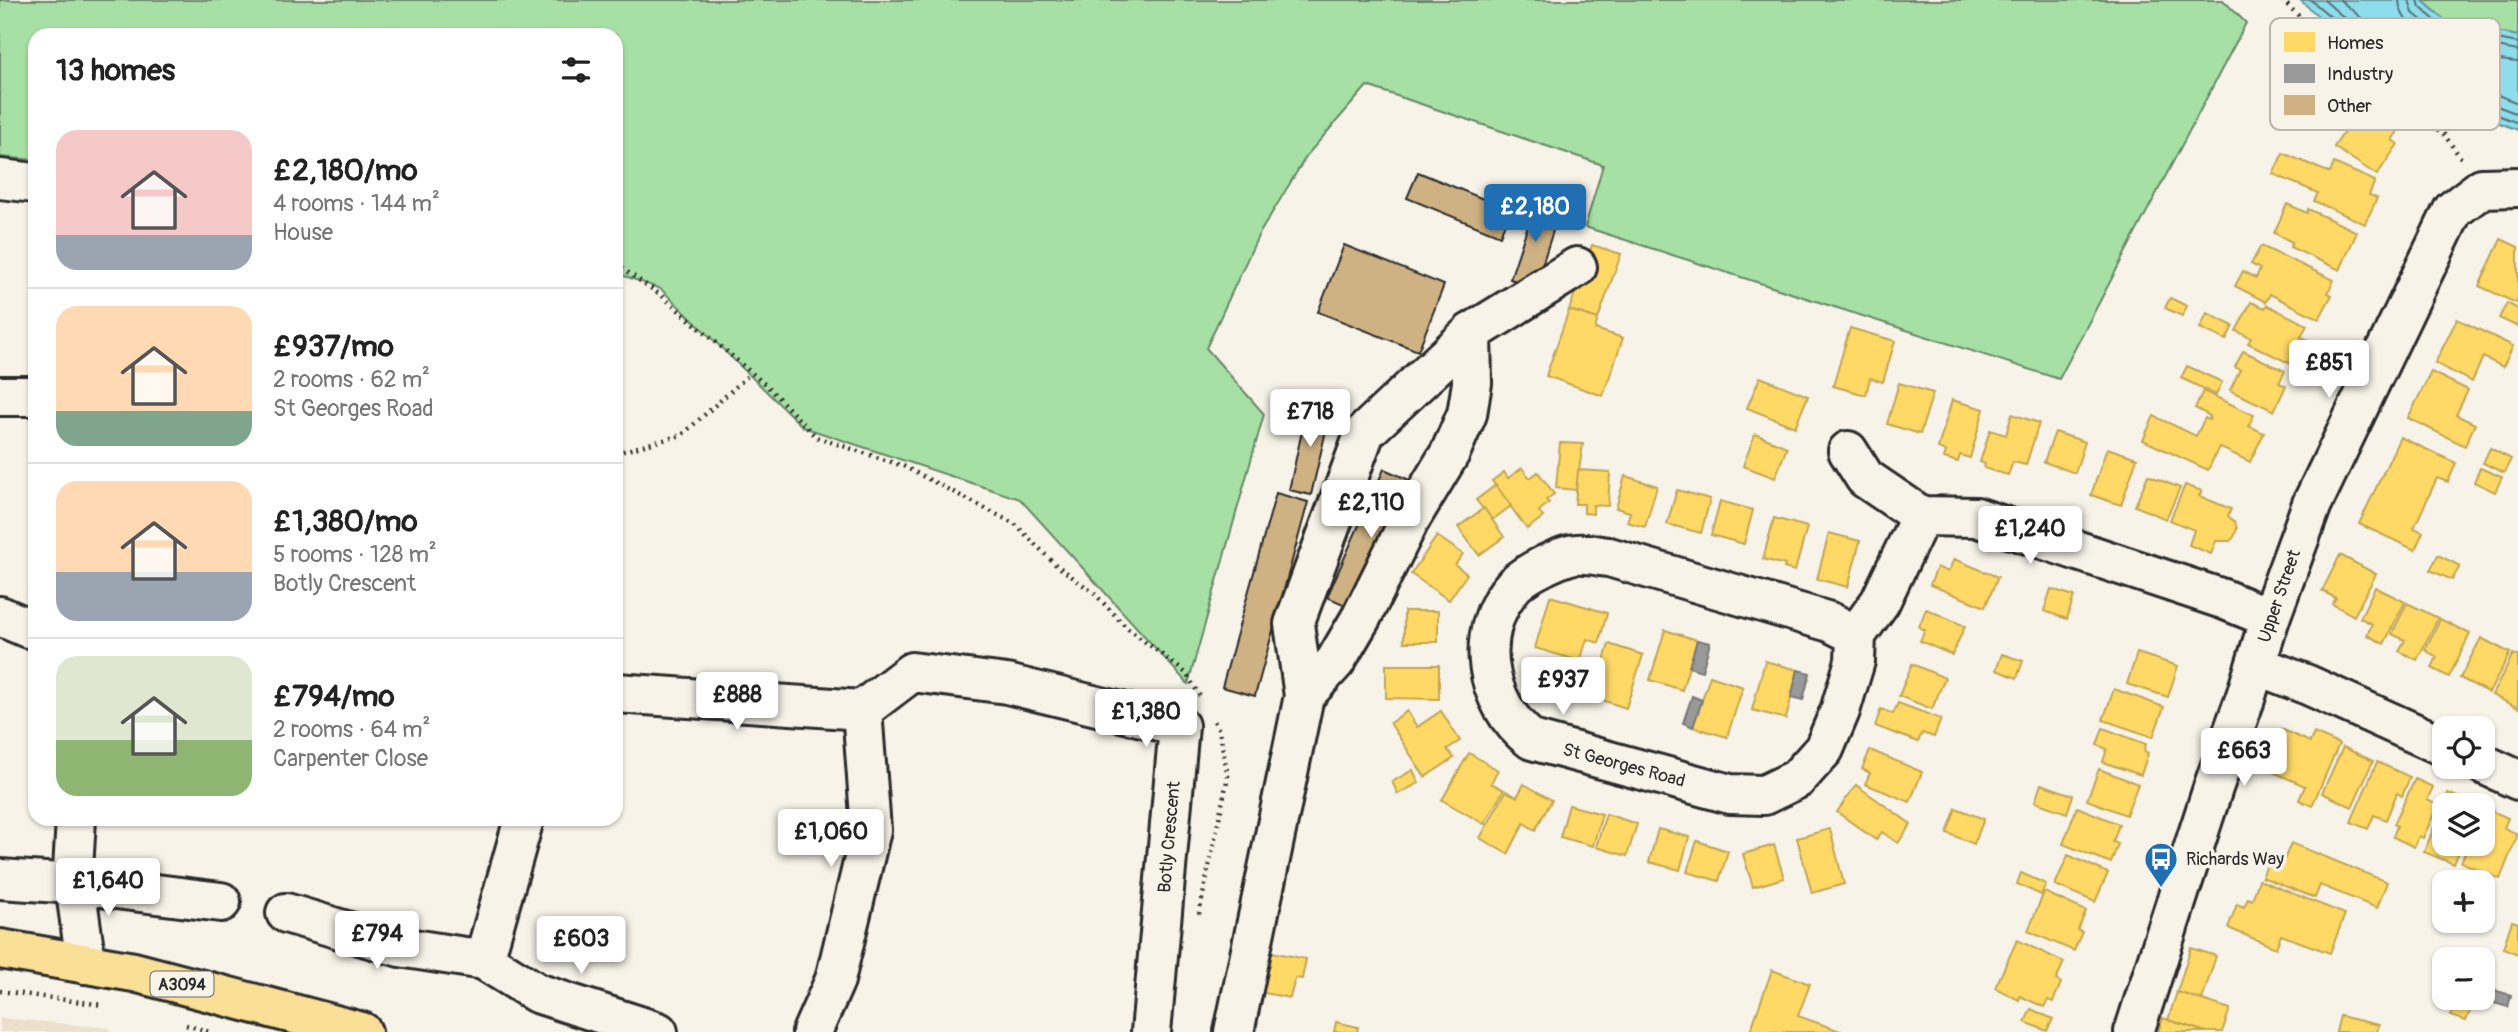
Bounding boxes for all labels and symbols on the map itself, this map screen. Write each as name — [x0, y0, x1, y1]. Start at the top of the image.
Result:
legend — [2270, 18, 2500, 130]
text: Homes — [2327, 31, 2384, 55]
text: Industry — [2327, 62, 2393, 86]
text: Other — [2327, 94, 2372, 118]
pin: £2,180 — [1478, 184, 1592, 244]
pin: £851 — [2288, 340, 2370, 400]
pin: £718 — [1269, 390, 1351, 449]
pin: £2,110 — [1314, 480, 1428, 540]
pin: £1,240 — [1973, 506, 2087, 566]
street label: Upper Street — [2253, 546, 2306, 646]
pin: £937 — [1522, 658, 1604, 717]
pin: £888 — [696, 672, 778, 732]
pin: £1,380 — [1089, 690, 1203, 749]
pin: £663 — [2203, 728, 2285, 788]
street label: St Georges Road — [1560, 738, 1688, 793]
street label: Botly Crescent — [1153, 780, 1186, 894]
pin: £1,060 — [774, 810, 888, 869]
bus stop icon: Richards Way — [2142, 840, 2180, 889]
place label: Richards Way — [2186, 848, 2284, 871]
pin: £1,640 — [51, 858, 165, 918]
pin: £794 — [336, 912, 418, 971]
pin: £603 — [540, 916, 622, 976]
road number: A3094 — [150, 972, 214, 996]

